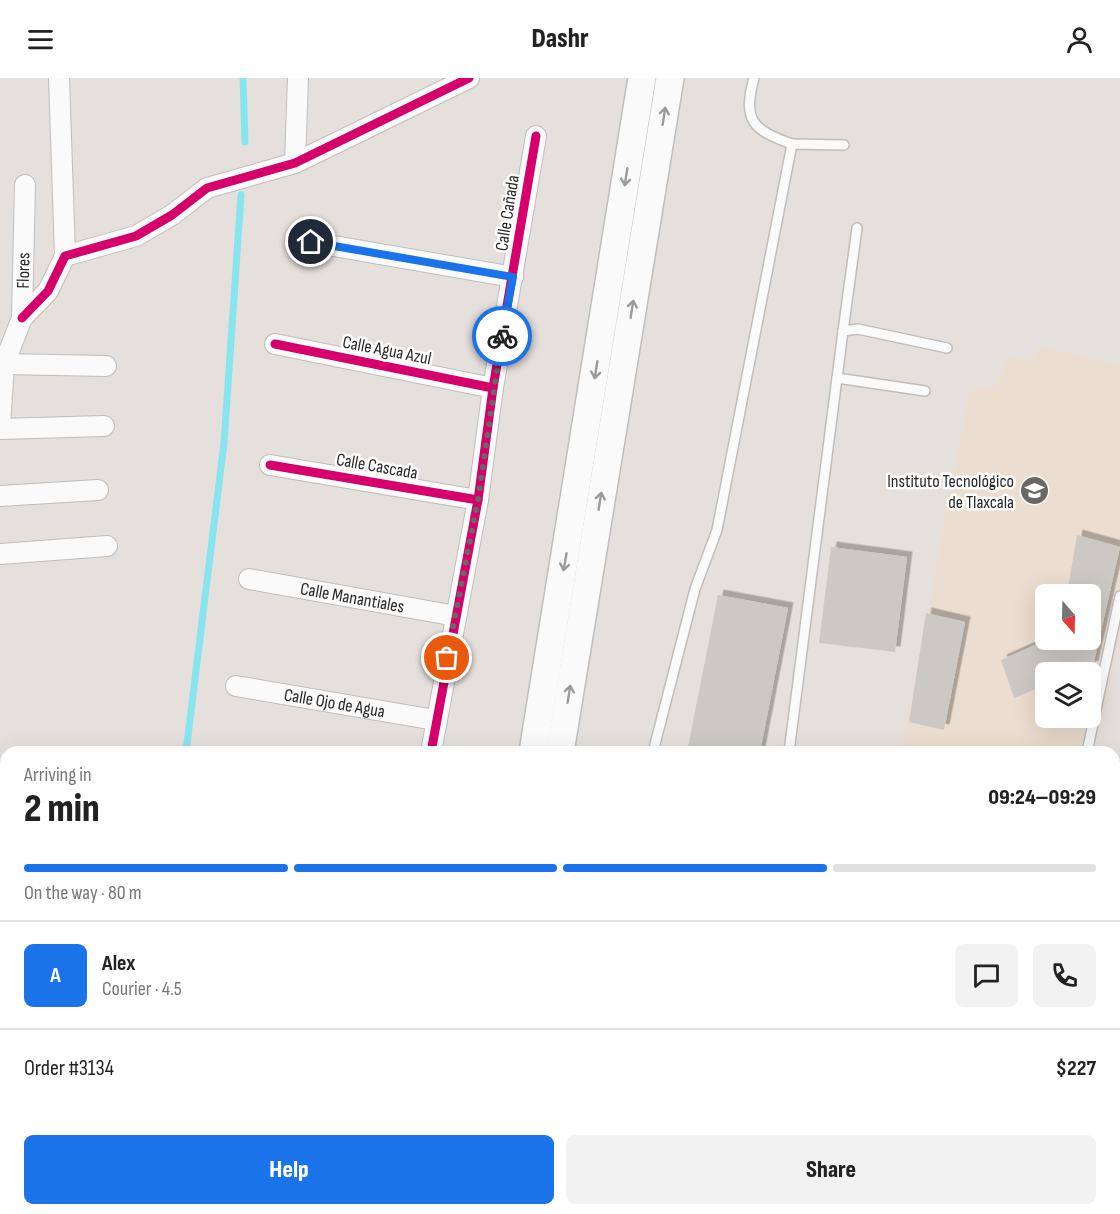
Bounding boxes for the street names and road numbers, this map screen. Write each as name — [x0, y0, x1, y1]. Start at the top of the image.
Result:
street label: Calle Cañada — [491, 174, 524, 253]
street label: Flores — [13, 252, 34, 289]
street label: Calle Agua Azul — [341, 332, 433, 369]
street label: Calle Cascada — [335, 449, 419, 484]
street label: Calle Manantiales — [299, 578, 406, 618]
street label: Calle Ojo de Agua — [282, 684, 387, 722]

